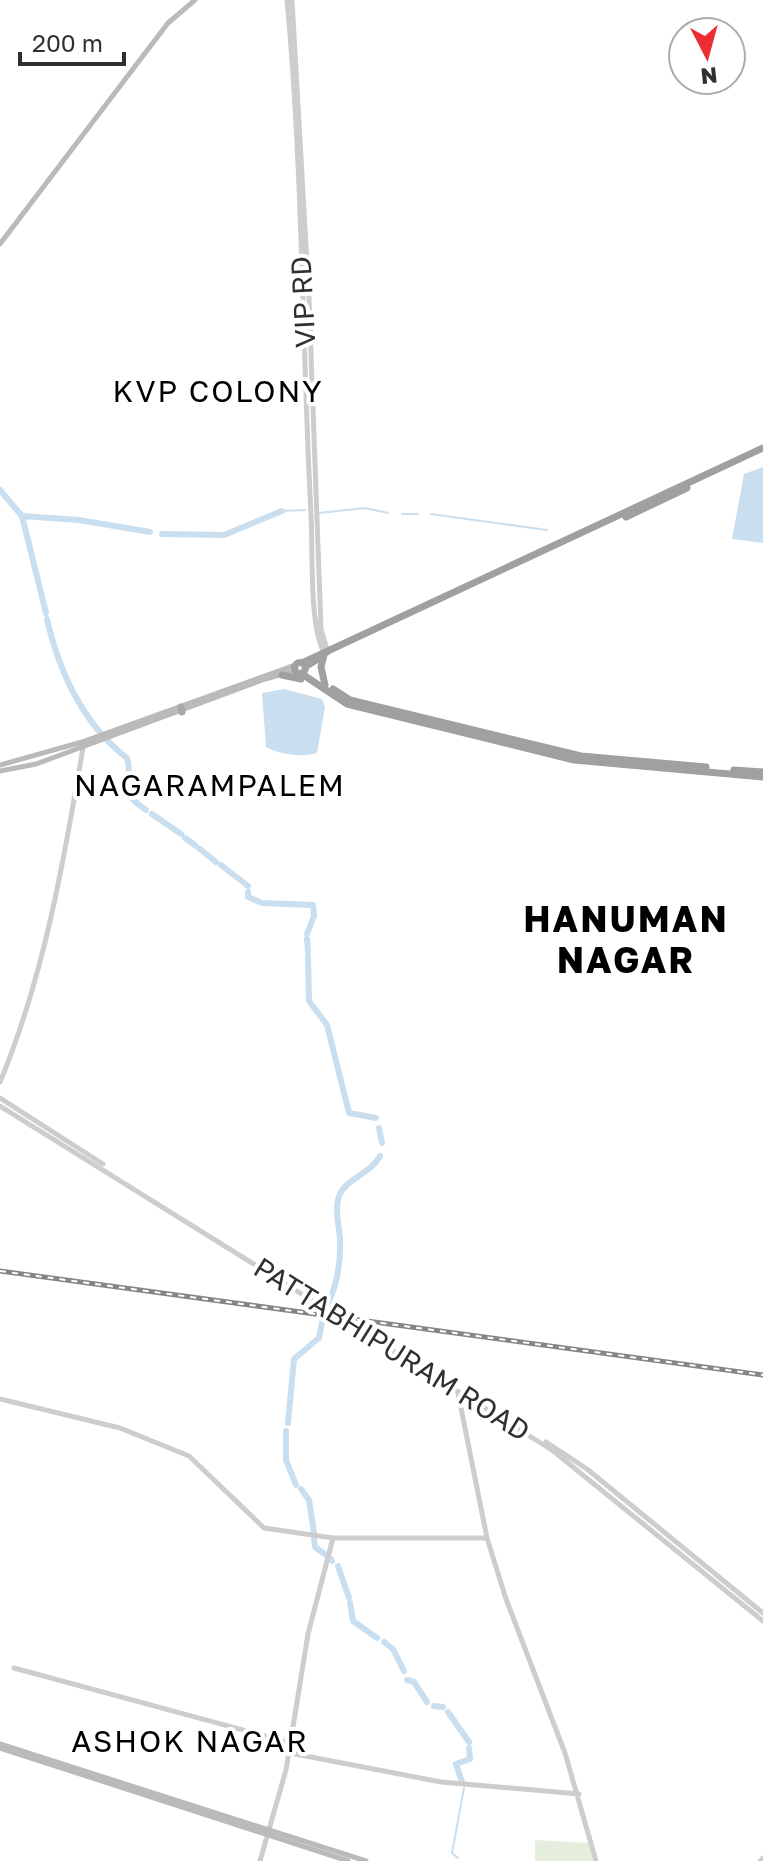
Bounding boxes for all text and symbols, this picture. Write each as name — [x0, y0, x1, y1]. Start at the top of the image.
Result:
scale bar — [20, 16, 124, 66]
north arrow — [667, 16, 747, 96]
text: 200 m — [32, 28, 103, 57]
text: N — [699, 62, 719, 91]
street label: VIP RD — [284, 255, 321, 349]
district label: KVP COLONY — [113, 373, 323, 409]
district label: NAGARAMPALEM — [74, 767, 346, 803]
district label: HANUMAN NAGAR — [523, 897, 729, 981]
street label: PATTABHIPURAM ROAD — [248, 1250, 536, 1447]
district label: ASHOK NAGAR — [71, 1723, 309, 1759]

